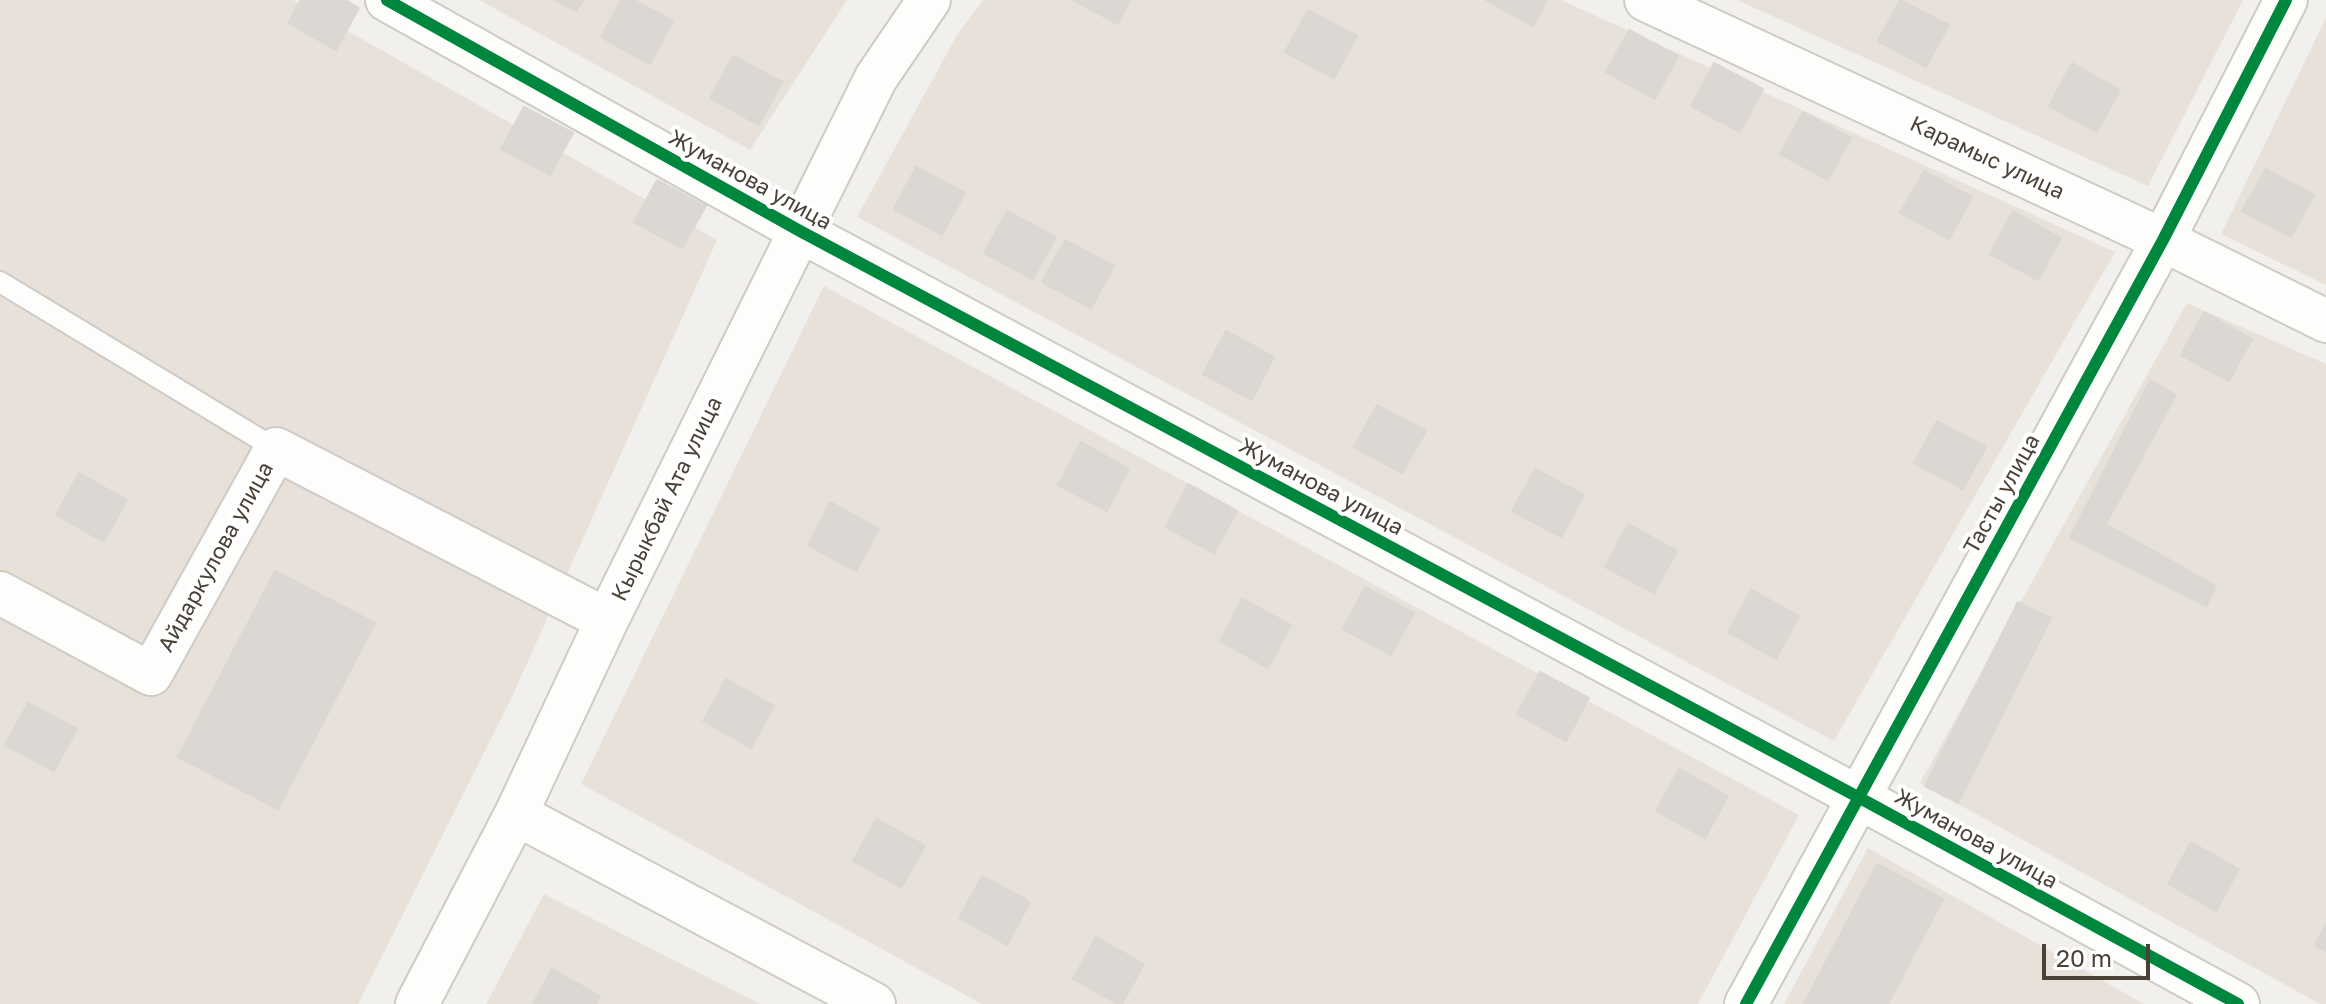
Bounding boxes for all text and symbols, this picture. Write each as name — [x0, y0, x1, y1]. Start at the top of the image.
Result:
street label: Карамыс улица — [1906, 111, 2068, 205]
street label: Жуманова улица — [664, 124, 836, 236]
street label: Кырыкбай Ата улица — [606, 393, 728, 605]
street label: Тасты улица — [1958, 429, 2046, 559]
street label: Жуманова улица — [1234, 433, 1408, 541]
street label: Айдаркулова улица — [153, 457, 279, 657]
street label: Жуманова улица — [1890, 783, 2062, 895]
scale bar — [2046, 928, 2154, 978]
text: 20 m — [2056, 943, 2112, 972]

